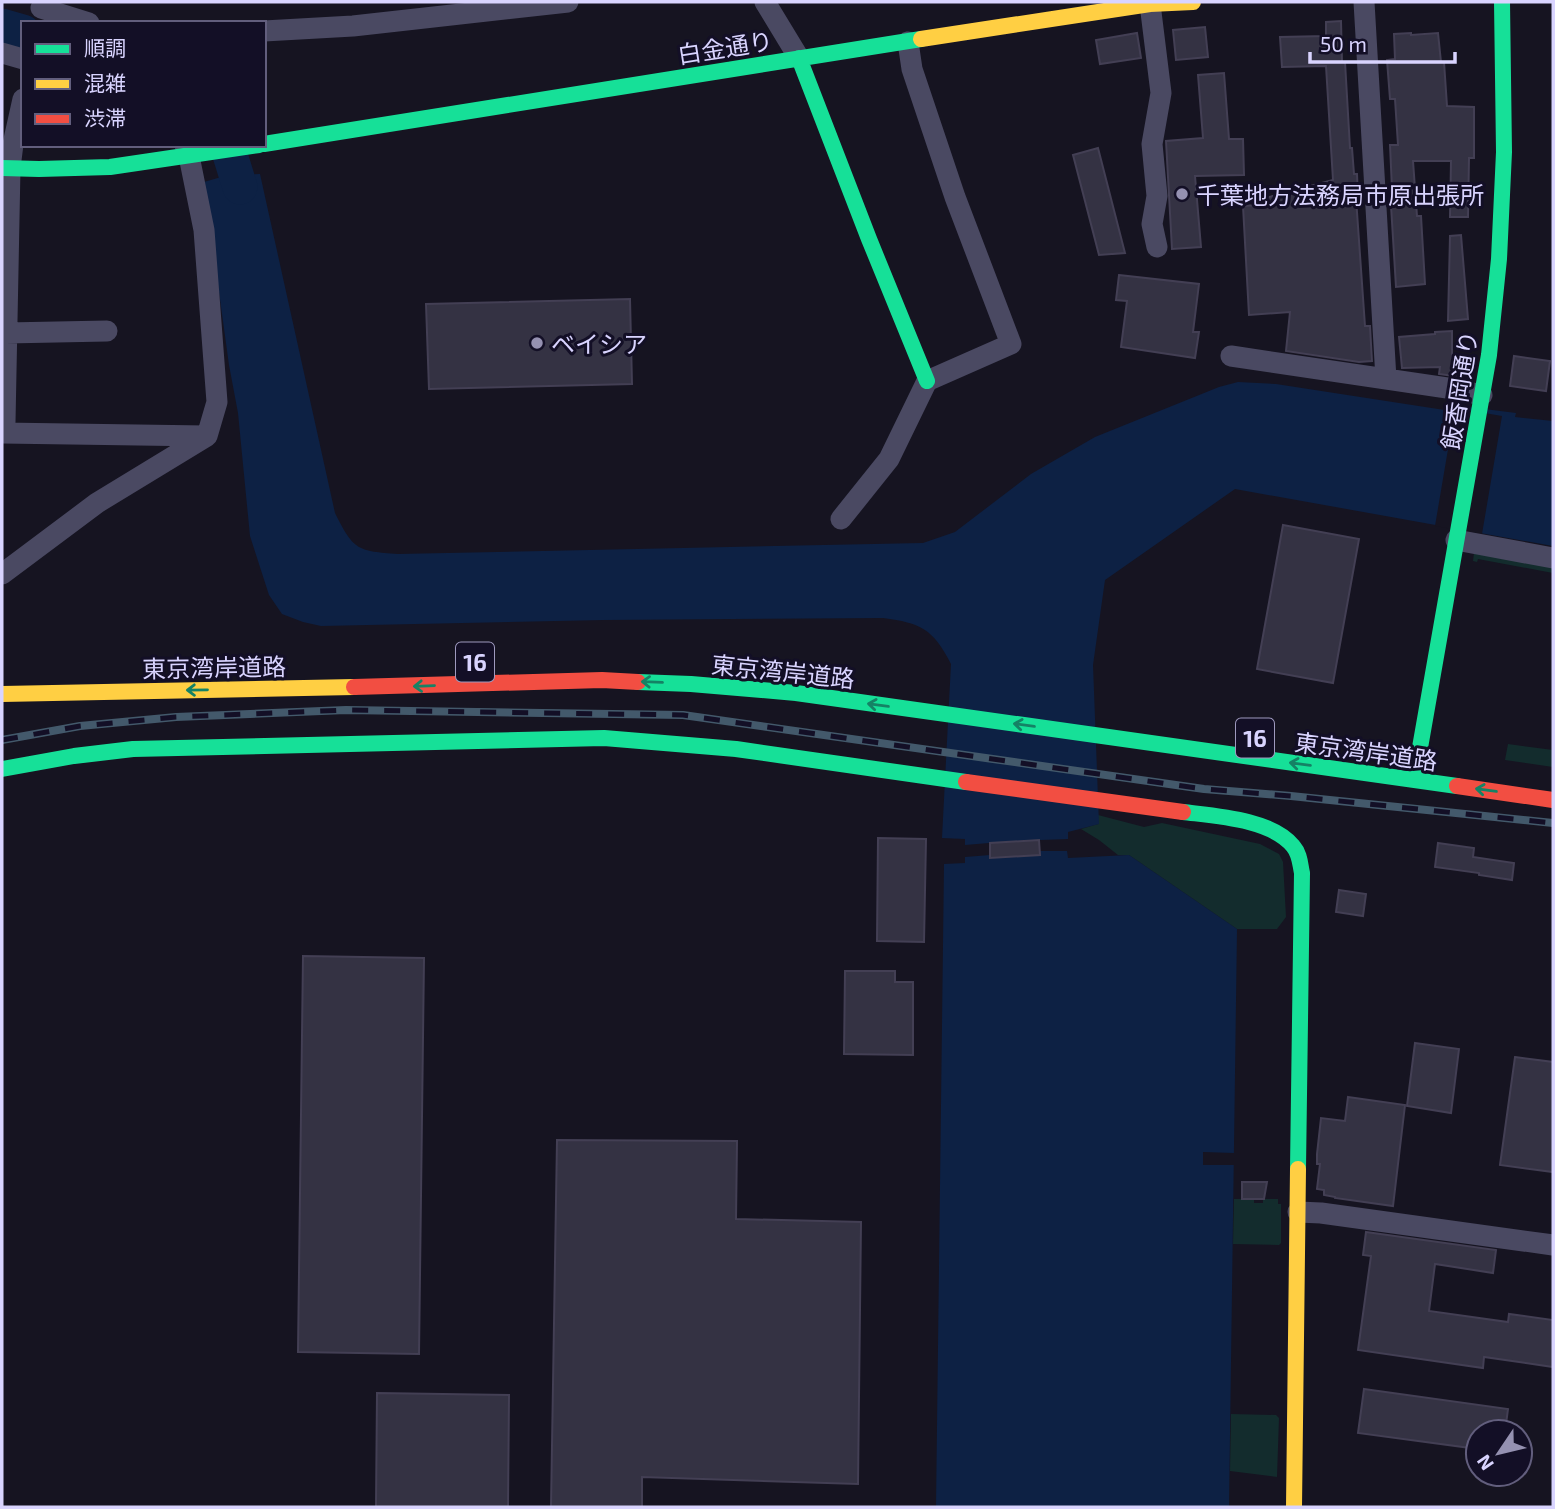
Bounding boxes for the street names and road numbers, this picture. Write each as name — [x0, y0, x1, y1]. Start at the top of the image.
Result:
street label: 白金通り — [675, 25, 775, 69]
street label: 飯香岡通り — [1435, 328, 1483, 452]
road number: 16 — [456, 642, 494, 682]
street label: 東京湾岸道路 — [710, 649, 856, 693]
street label: 東京湾岸道路 — [142, 651, 286, 683]
road number: 16 — [1236, 718, 1274, 758]
street label: 東京湾岸道路 — [1293, 727, 1439, 775]

